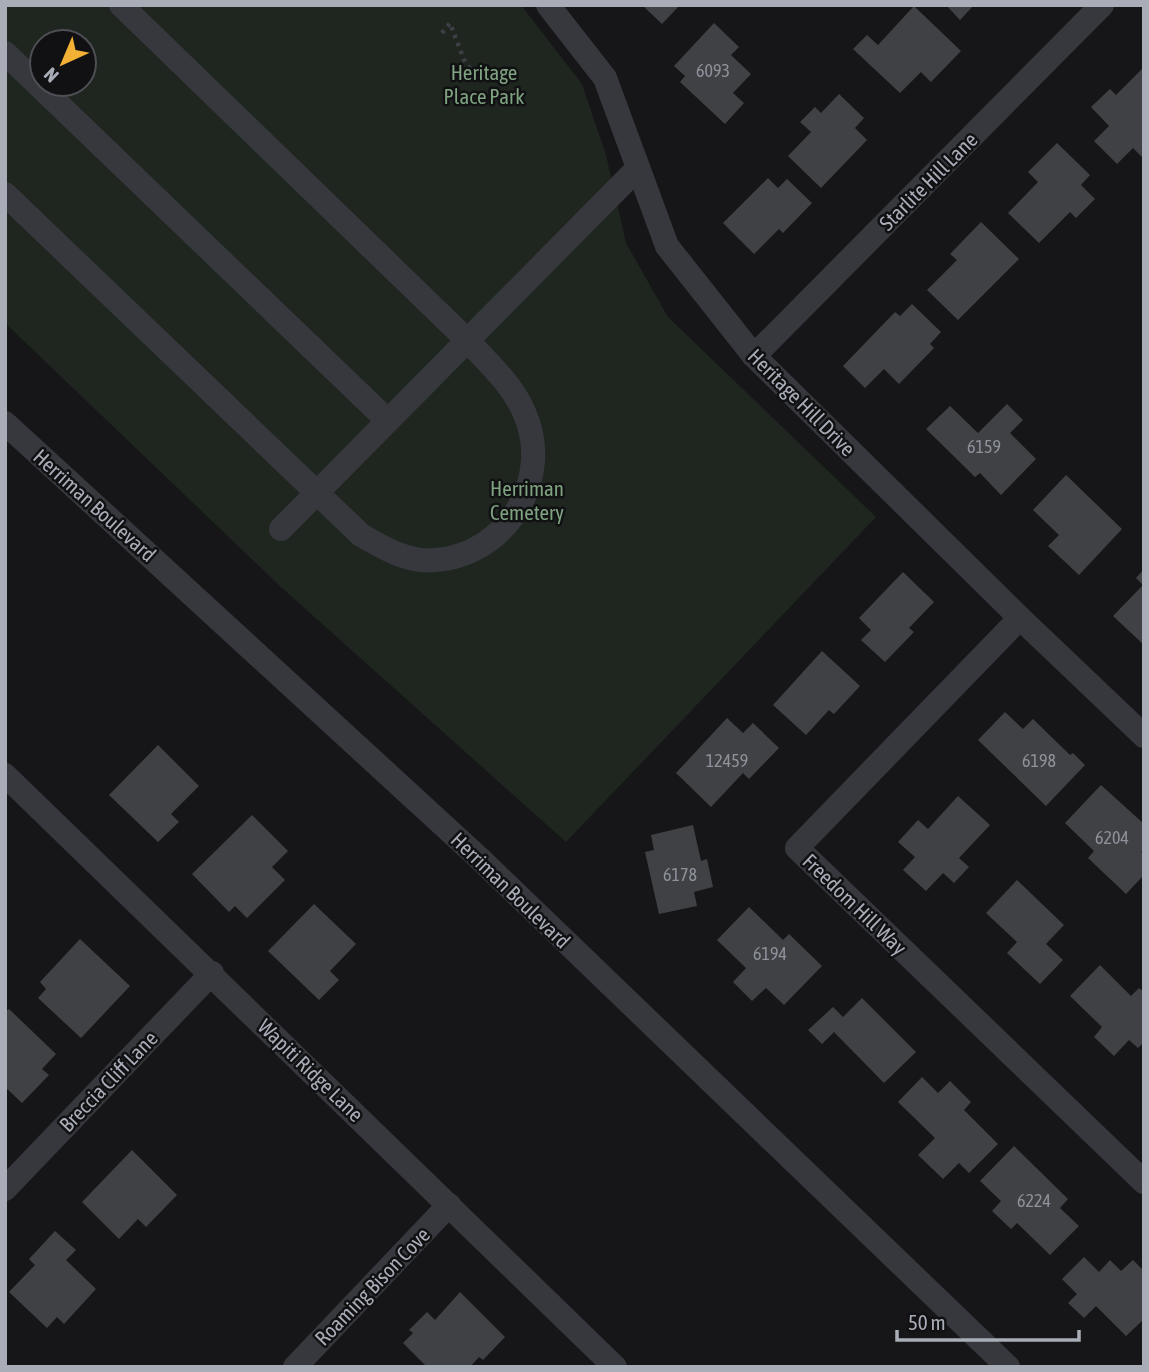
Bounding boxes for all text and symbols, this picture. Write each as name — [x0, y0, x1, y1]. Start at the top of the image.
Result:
north arrow — [28, 28, 98, 98]
park label: Heritage Place Park — [444, 60, 524, 108]
house number: 6093 — [696, 60, 730, 81]
text: N — [40, 63, 63, 87]
street label: Starlite Hill Lane — [874, 127, 982, 235]
street label: Heritage Hill Drive — [744, 344, 860, 460]
house number: 6159 — [967, 436, 1001, 457]
street label: Herriman Boulevard — [29, 444, 161, 566]
park label: Herriman Cemetery — [490, 476, 564, 524]
house number: 12459 — [706, 750, 748, 771]
house number: 6198 — [1022, 750, 1056, 771]
street label: Herriman Boulevard — [447, 827, 575, 953]
house number: 6204 — [1095, 827, 1129, 848]
street label: Freedom Hill Way — [798, 848, 912, 960]
house number: 6178 — [663, 864, 697, 885]
house number: 6194 — [753, 943, 787, 964]
street label: Wapiti Ridge Lane — [253, 1014, 369, 1126]
street label: Breccia Cliff Lane — [54, 1026, 162, 1136]
house number: 6224 — [1017, 1190, 1051, 1211]
street label: Roaming Bison Cove — [310, 1222, 434, 1350]
scale bar — [897, 1298, 1079, 1342]
text: 50 m — [908, 1310, 946, 1334]

